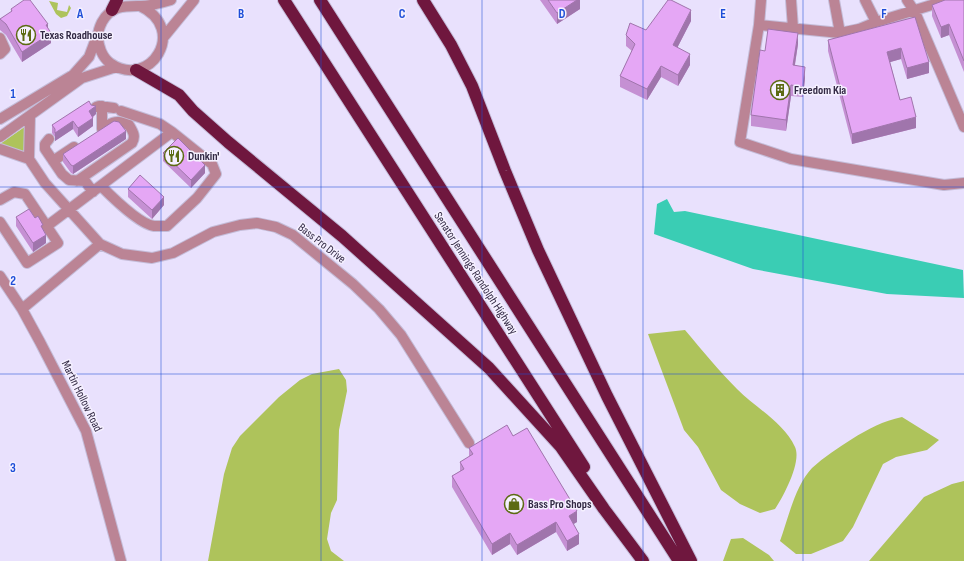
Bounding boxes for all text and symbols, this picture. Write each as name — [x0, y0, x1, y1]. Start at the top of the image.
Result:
text: A — [76, 6, 84, 22]
text: B — [238, 6, 244, 22]
text: C — [399, 6, 406, 22]
text: D — [559, 6, 566, 22]
text: E — [720, 6, 726, 22]
text: F — [881, 6, 887, 22]
restaurant icon: Texas Roadhouse — [15, 24, 37, 46]
place label: Texas Roadhouse — [40, 28, 112, 43]
building icon: Freedom Kia — [769, 79, 791, 101]
place label: Freedom Kia — [794, 83, 846, 98]
text: 1 — [10, 86, 16, 102]
restaurant icon: Dunkin' — [163, 145, 185, 167]
place label: Dunkin' — [188, 149, 220, 164]
street label: Senator Jennings Randolph Highway — [430, 209, 521, 338]
street label: Bass Pro Drive — [295, 220, 349, 267]
text: 2 — [10, 273, 16, 289]
street label: Martin Hollow Road — [58, 358, 105, 434]
text: 3 — [10, 460, 16, 476]
shop icon: Bass Pro Shops — [503, 493, 525, 515]
place label: Bass Pro Shops — [528, 497, 592, 512]

